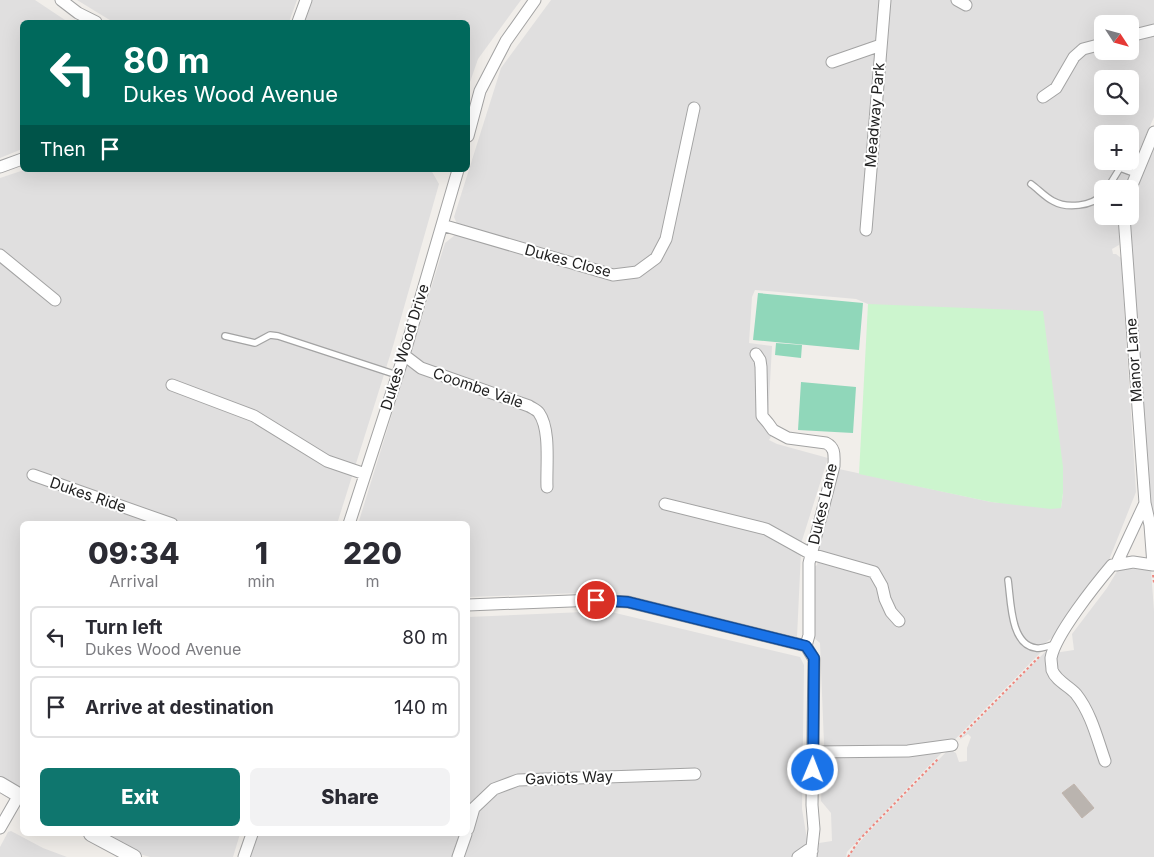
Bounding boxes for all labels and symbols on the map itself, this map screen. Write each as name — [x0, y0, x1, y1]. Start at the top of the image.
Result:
north arrow — [1094, 15, 1139, 60]
street label: Meadway Park — [860, 61, 889, 168]
street label: Dukes Close — [523, 240, 613, 281]
street label: Dukes Wood Drive — [376, 281, 433, 412]
street label: Manor Lane — [1121, 317, 1146, 403]
street label: Coombe Vale — [430, 363, 526, 412]
street label: Dukes Lane — [804, 461, 841, 546]
street label: Dukes Ride — [47, 473, 129, 516]
pin — [575, 579, 617, 621]
position arrow — [786, 743, 838, 795]
street label: Gaviots Way — [525, 766, 614, 789]

